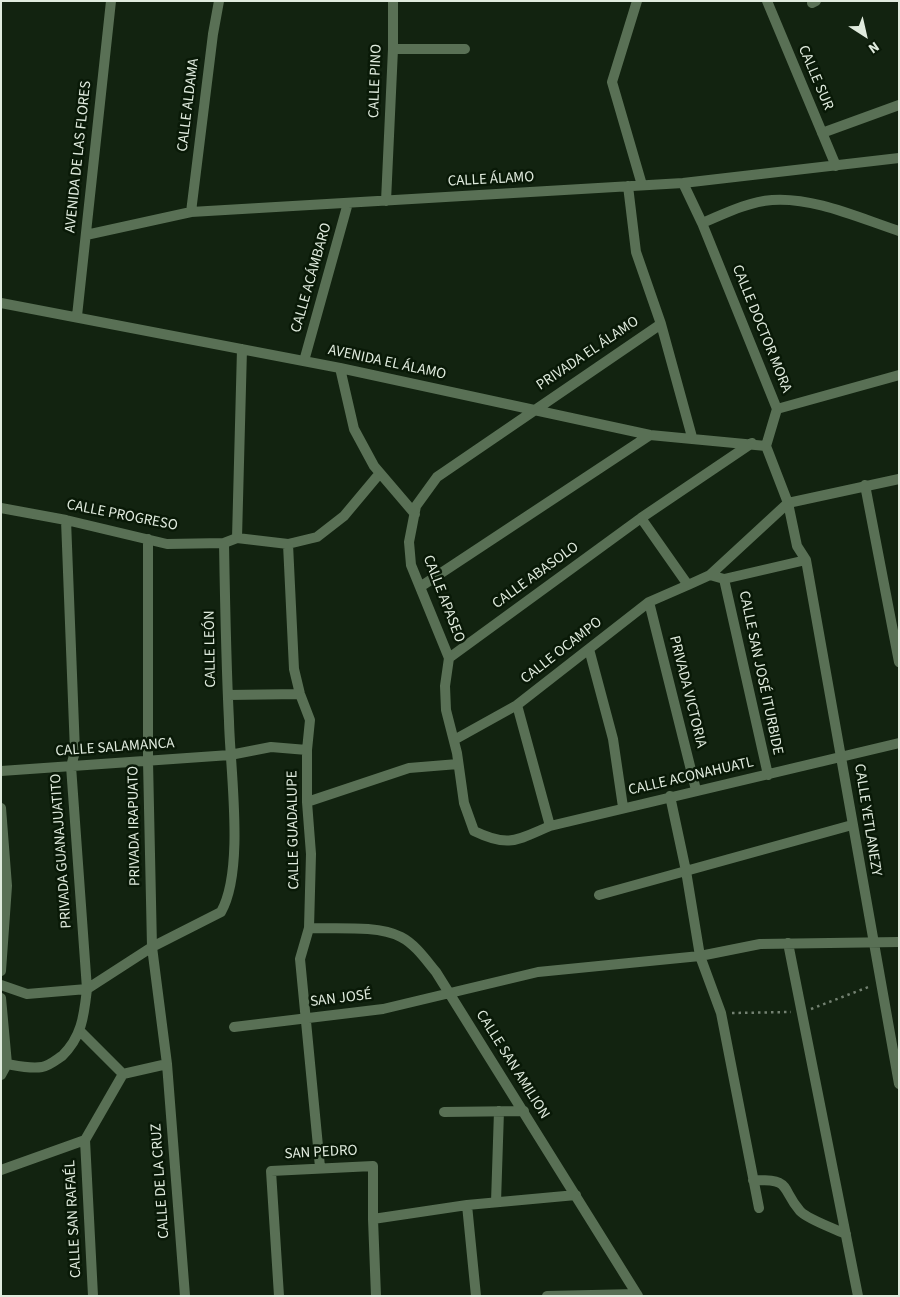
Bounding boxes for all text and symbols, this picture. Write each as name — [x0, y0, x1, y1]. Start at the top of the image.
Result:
north arrow — [840, 10, 890, 60]
text: N — [864, 36, 883, 58]
street label: CALLE SUR — [793, 43, 837, 113]
street label: CALLE PINO — [366, 44, 386, 118]
street label: CALLE ALDAMA — [174, 57, 204, 153]
street label: AVENIDA DE LAS FLORES — [62, 80, 96, 234]
street label: CALLE ÁLAMO — [447, 169, 535, 191]
street label: CALLE ACÁMBARO — [288, 221, 336, 335]
street label: CALLE DOCTOR MORA — [727, 262, 795, 396]
street label: PRIVADA EL ÁLAMO — [533, 313, 643, 395]
street label: AVENIDA EL ÁLAMO — [326, 342, 448, 384]
street label: CALLE PROGRESO — [65, 496, 179, 536]
street label: CALLE ABASOLO — [489, 539, 583, 613]
street label: CALLE APASEO — [418, 553, 468, 645]
street label: CALLE SAN JOSÉ ITURBIDE — [734, 589, 786, 757]
street label: CALLE LEÓN — [201, 610, 221, 688]
street label: CALLE OCAMPO — [518, 614, 606, 688]
street label: PRIVADA VICTORIA — [664, 634, 710, 750]
street label: CALLE SALAMANCA — [55, 735, 175, 761]
street label: CALLE ACONAHUATL — [627, 754, 755, 800]
street label: CALLE YETLANEZY — [849, 763, 885, 877]
street label: PRIVADA IRAPUATO — [125, 766, 145, 886]
street label: CALLE GUADALUPE — [284, 770, 304, 890]
street label: PRIVADA GUANAJUATITO — [48, 773, 76, 929]
street label: SAN JOSÉ — [309, 986, 373, 1012]
street label: CALLE SAN AMILION — [471, 1007, 553, 1123]
street label: CALLE DE LA CRUZ — [148, 1123, 174, 1239]
street label: SAN PEDRO — [284, 1142, 358, 1164]
street label: CALLE SAN RAFAÉL — [62, 1160, 86, 1278]

